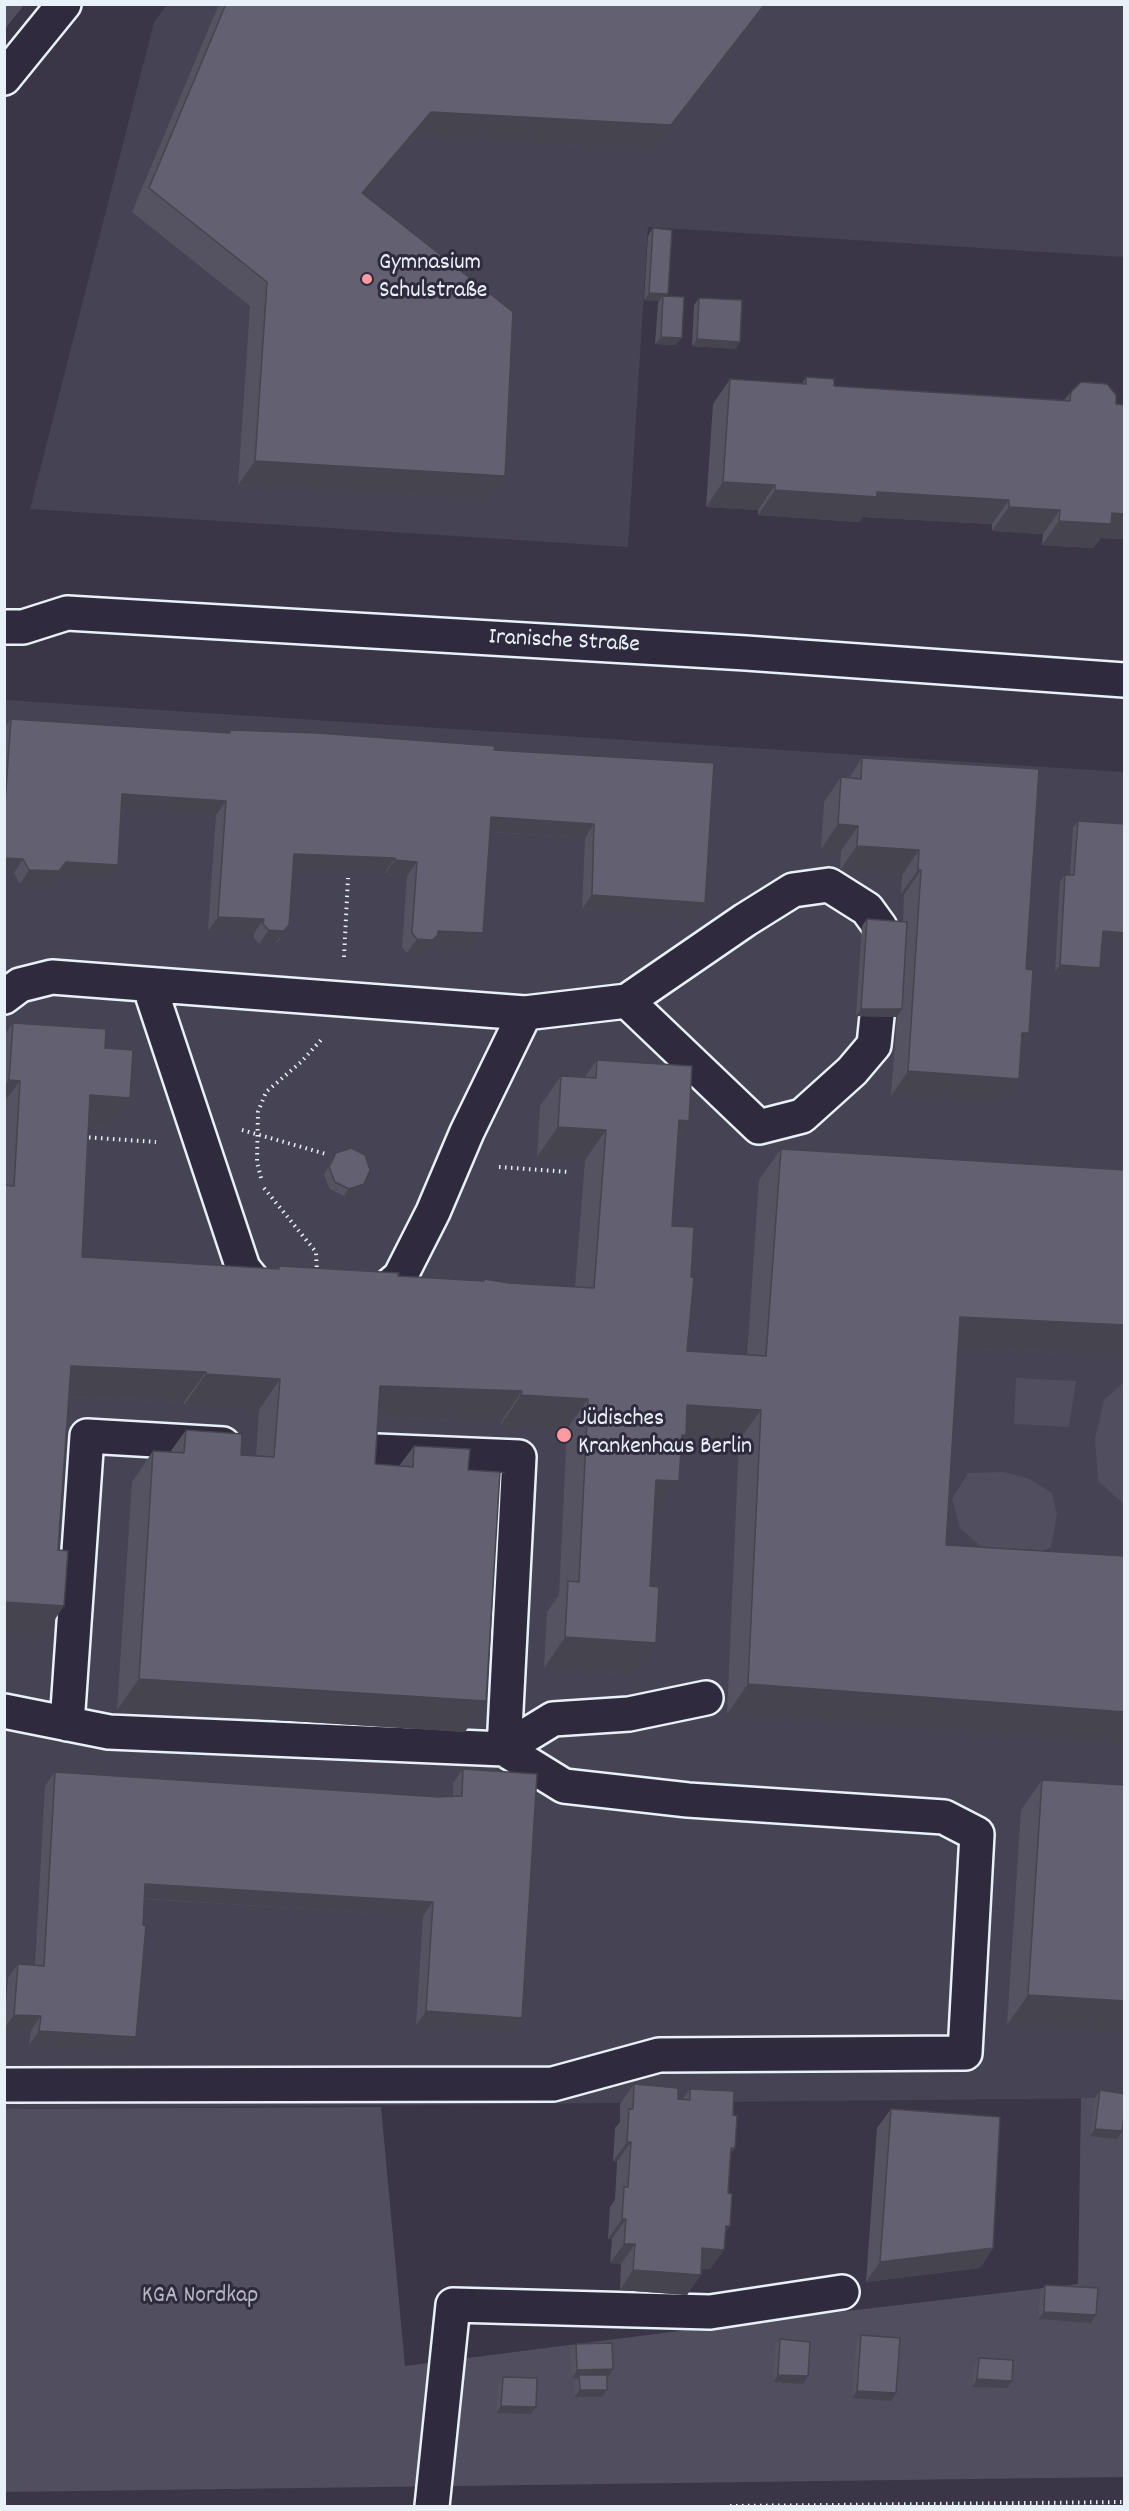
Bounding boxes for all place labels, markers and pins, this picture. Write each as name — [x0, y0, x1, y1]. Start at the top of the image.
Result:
place label: Gymnasium Schulstraße — [379, 251, 487, 307]
marker: Gymnasium Schulstraße — [360, 272, 374, 286]
place label: Jüdisches Krankenhaus Berlin — [578, 1407, 752, 1463]
marker: Jüdisches Krankenhaus Berlin — [555, 1426, 573, 1444]

